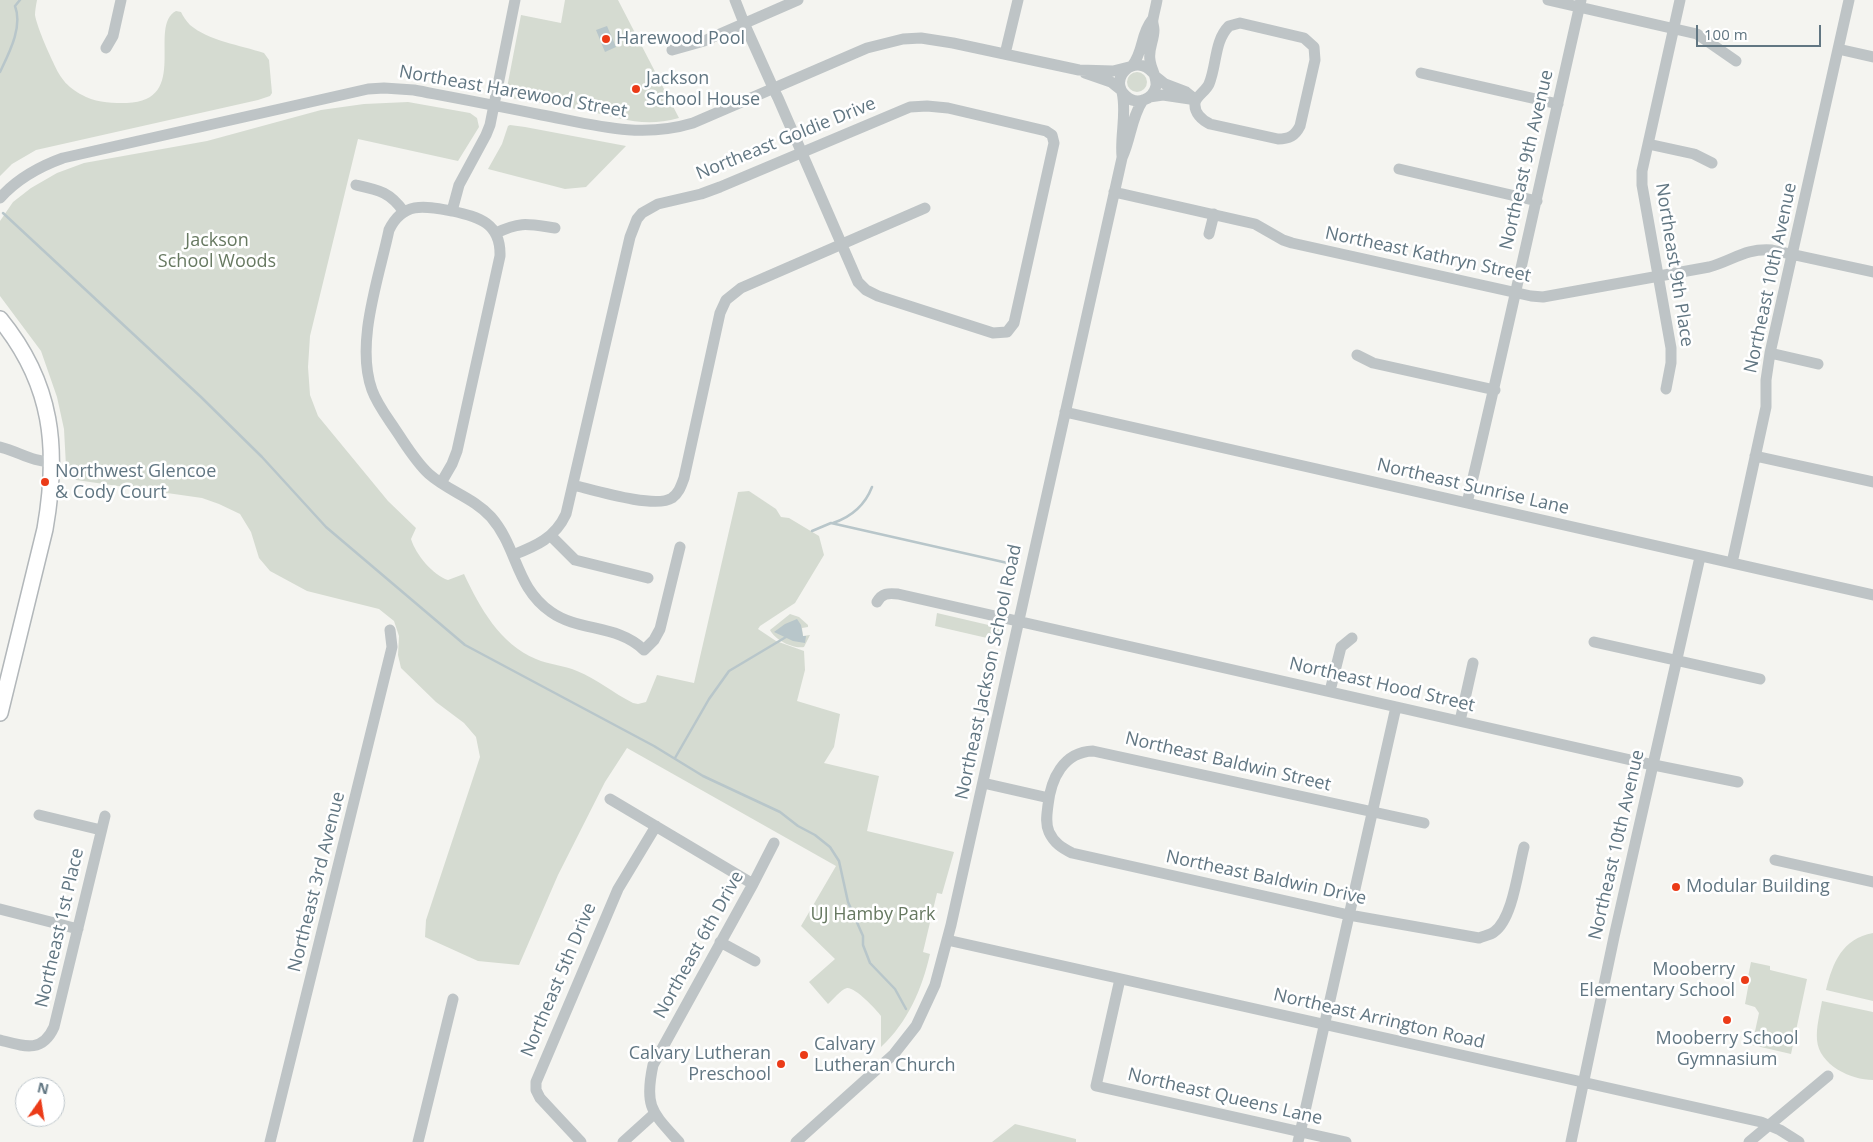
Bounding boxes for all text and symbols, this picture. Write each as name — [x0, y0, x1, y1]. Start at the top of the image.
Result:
scale bar — [1698, 15, 1823, 47]
text: 100 m — [1704, 24, 1748, 44]
place label: Harewood Pool — [616, 28, 745, 50]
marker: Harewood Pool — [600, 33, 612, 45]
street label: Northeast Harewood Street — [397, 61, 629, 123]
place label: Jackson School House — [646, 68, 760, 110]
street label: Northeast 9th Avenue — [1496, 68, 1558, 252]
marker: Jackson School House — [630, 83, 642, 95]
street label: Northeast Goldie Drive — [693, 93, 879, 185]
street label: Northeast 10th Avenue — [1740, 181, 1802, 375]
street label: Northeast 9th Place — [1650, 182, 1698, 348]
street label: Northeast Kathryn Street — [1323, 223, 1533, 287]
park label: Jackson School Woods — [158, 230, 276, 272]
street label: Northeast Sunrise Lane — [1375, 454, 1571, 520]
place label: Northwest Glencoe & Cody Court — [55, 461, 216, 504]
marker: Northwest Glencoe & Cody Court — [39, 476, 51, 488]
street label: Northeast Jackson School Road — [951, 542, 1027, 802]
street label: Northeast Hood Street — [1287, 653, 1477, 717]
street label: Northeast Baldwin Street — [1123, 728, 1333, 796]
street label: Northeast 10th Avenue — [1585, 748, 1649, 942]
street label: Northeast 3rd Avenue — [284, 790, 350, 974]
street label: Northeast 1st Place — [31, 846, 89, 1010]
street label: Northeast Baldwin Drive — [1164, 846, 1368, 910]
street label: Northeast 6th Drive — [649, 867, 749, 1023]
place label: Modular Building — [1686, 876, 1830, 898]
marker: Modular Building — [1670, 881, 1682, 893]
street label: Northeast 5th Drive — [517, 900, 601, 1060]
park label: UJ Hamby Park — [811, 904, 935, 926]
place label: Mooberry Elementary School — [1579, 959, 1735, 1002]
marker: Mooberry Elementary School — [1739, 974, 1751, 986]
street label: Northeast Arrington Road — [1271, 984, 1487, 1054]
marker: Mooberry School Gymnasium — [1721, 1014, 1733, 1026]
place label: Mooberry School Gymnasium — [1655, 1028, 1799, 1070]
place label: Calvary Lutheran Church — [814, 1034, 956, 1076]
place label: Calvary Lutheran Preschool — [629, 1043, 771, 1086]
marker: Calvary Lutheran Church — [798, 1049, 810, 1061]
marker: Calvary Lutheran Preschool — [775, 1058, 787, 1070]
street label: Northeast Queens Lane — [1126, 1064, 1324, 1130]
north arrow — [15, 1077, 65, 1127]
text: N — [36, 1077, 51, 1098]

